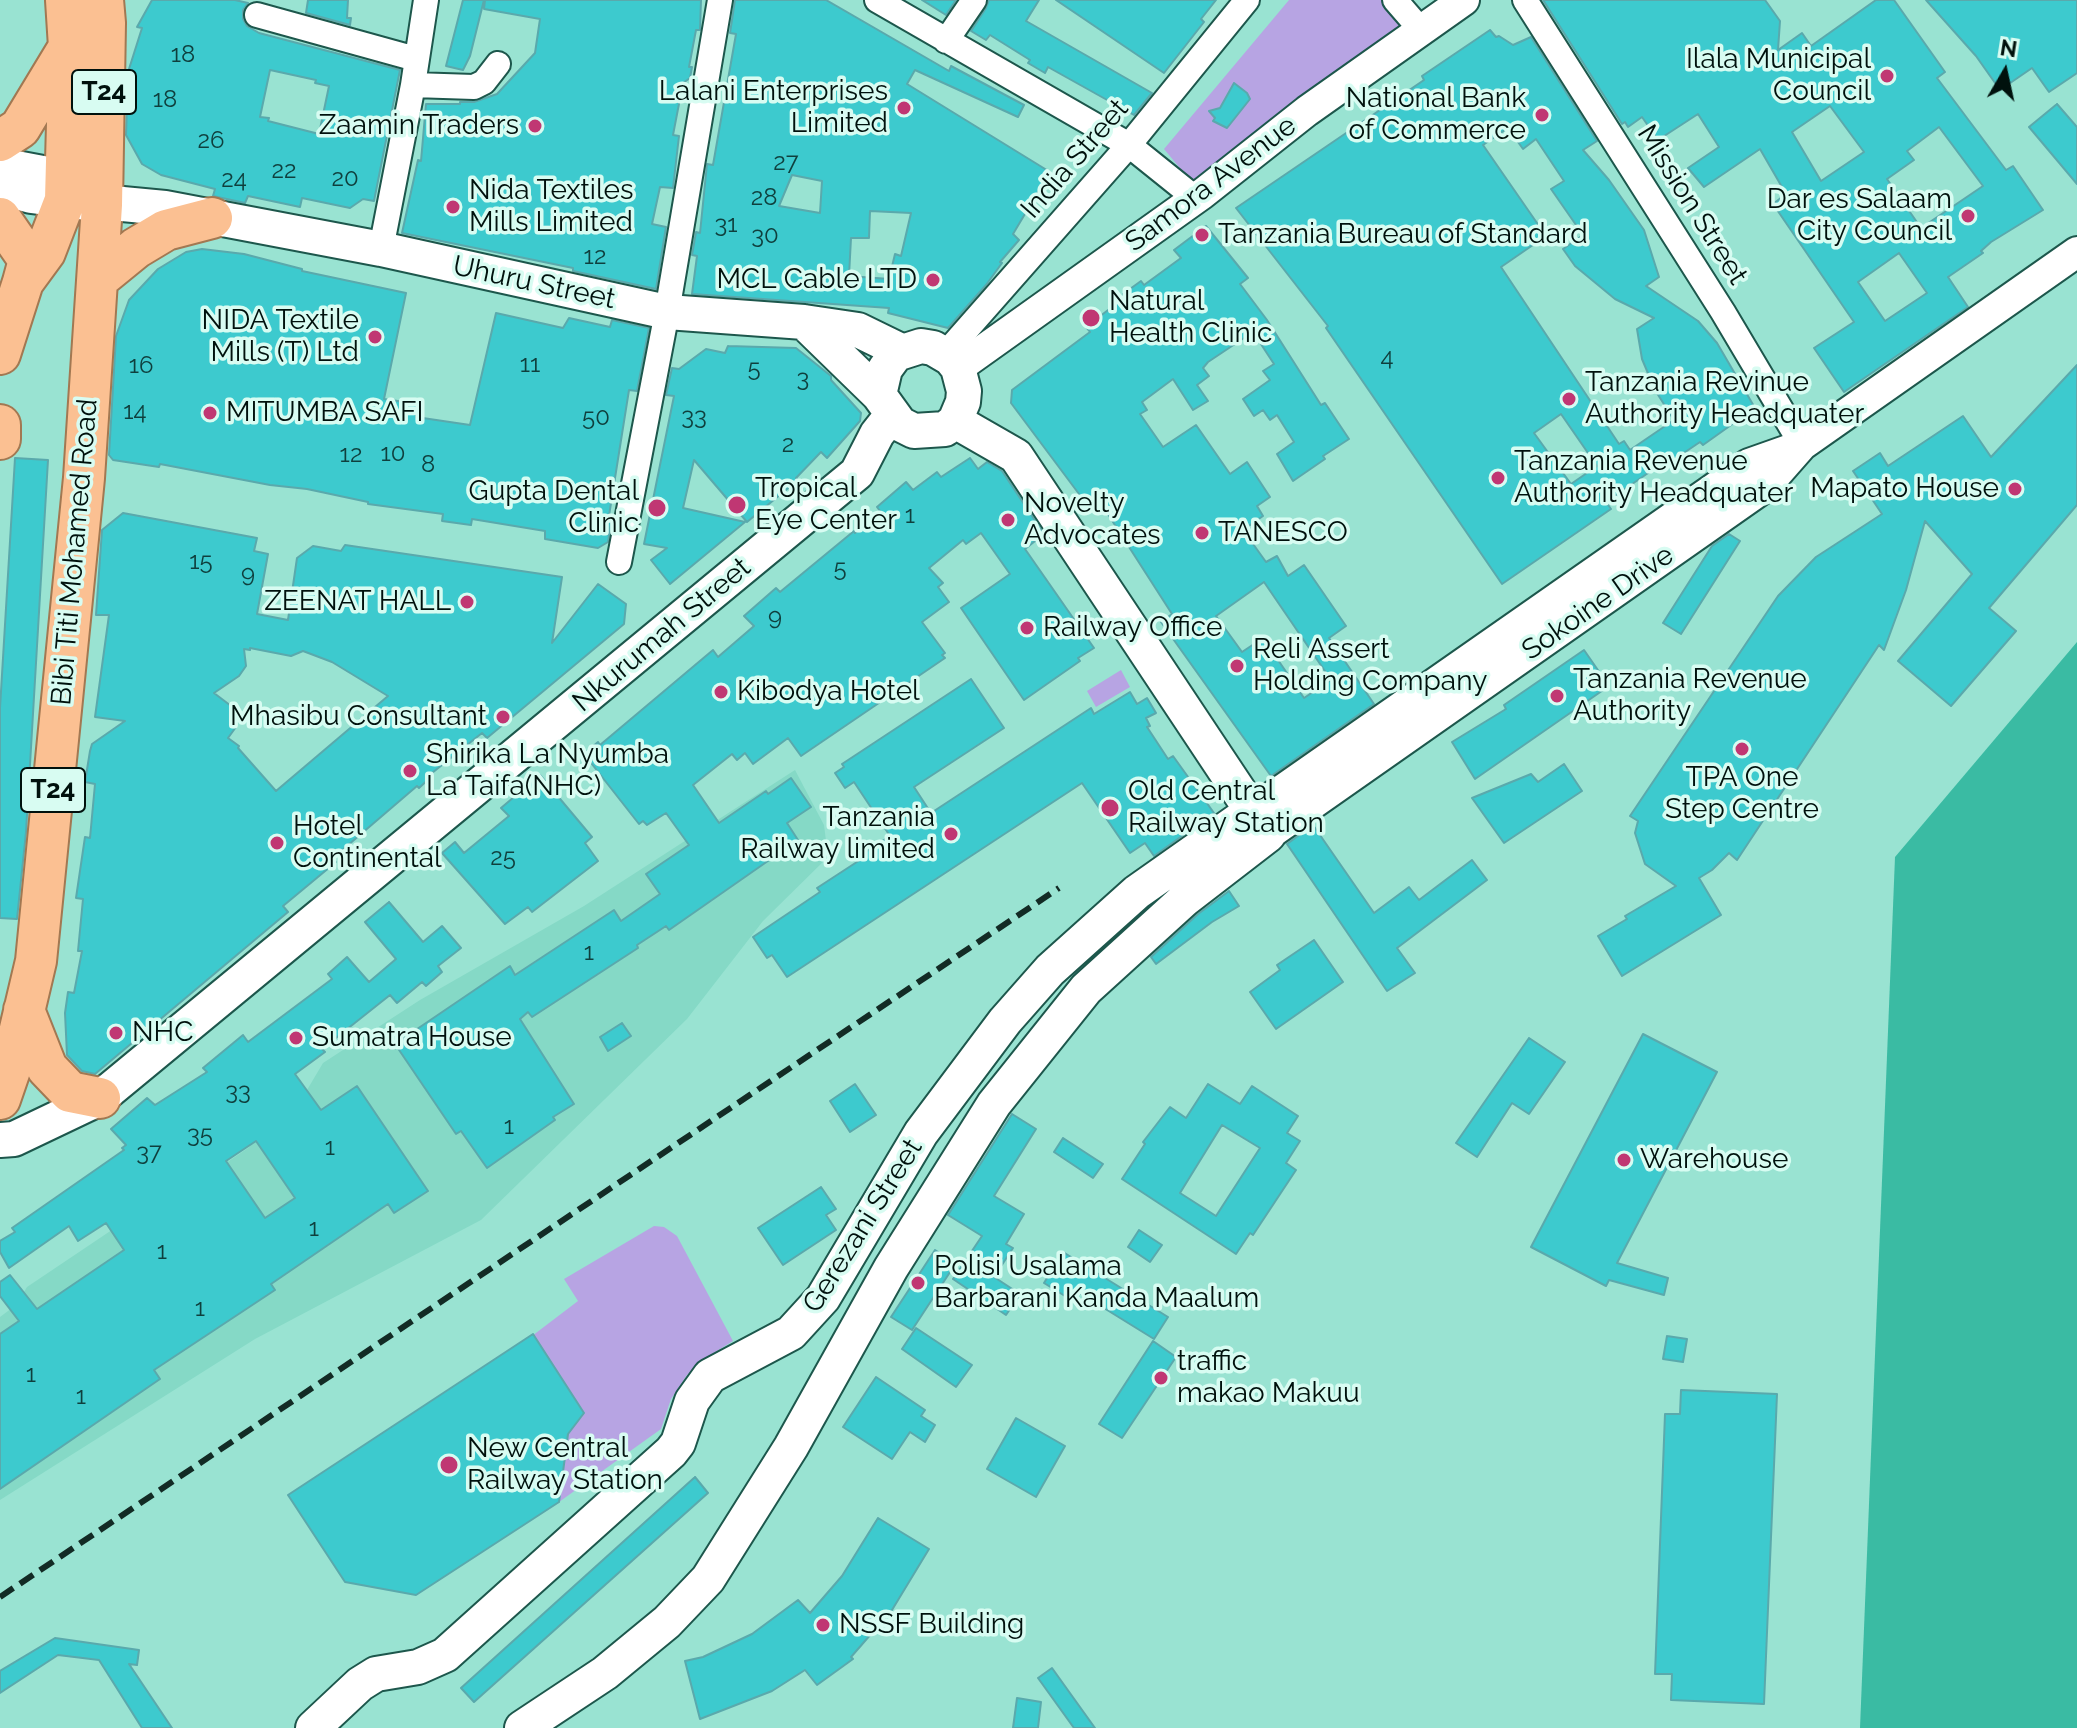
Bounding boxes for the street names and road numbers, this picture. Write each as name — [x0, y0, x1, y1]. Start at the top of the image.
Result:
road number: T24 — [72, 70, 136, 114]
street label: India Street — [1014, 93, 1136, 225]
street label: Samora Avenue — [1119, 109, 1303, 259]
street label: Mission Street — [1630, 119, 1754, 291]
street label: Uhuru Street — [450, 249, 618, 317]
street label: Bibi Titi Mohamed Road — [45, 397, 105, 707]
street label: Sokoine Drive — [1516, 538, 1680, 668]
street label: Nkurumah Street — [566, 551, 758, 719]
road number: T24 — [21, 768, 85, 812]
street label: Gerezani Street — [796, 1133, 930, 1319]

